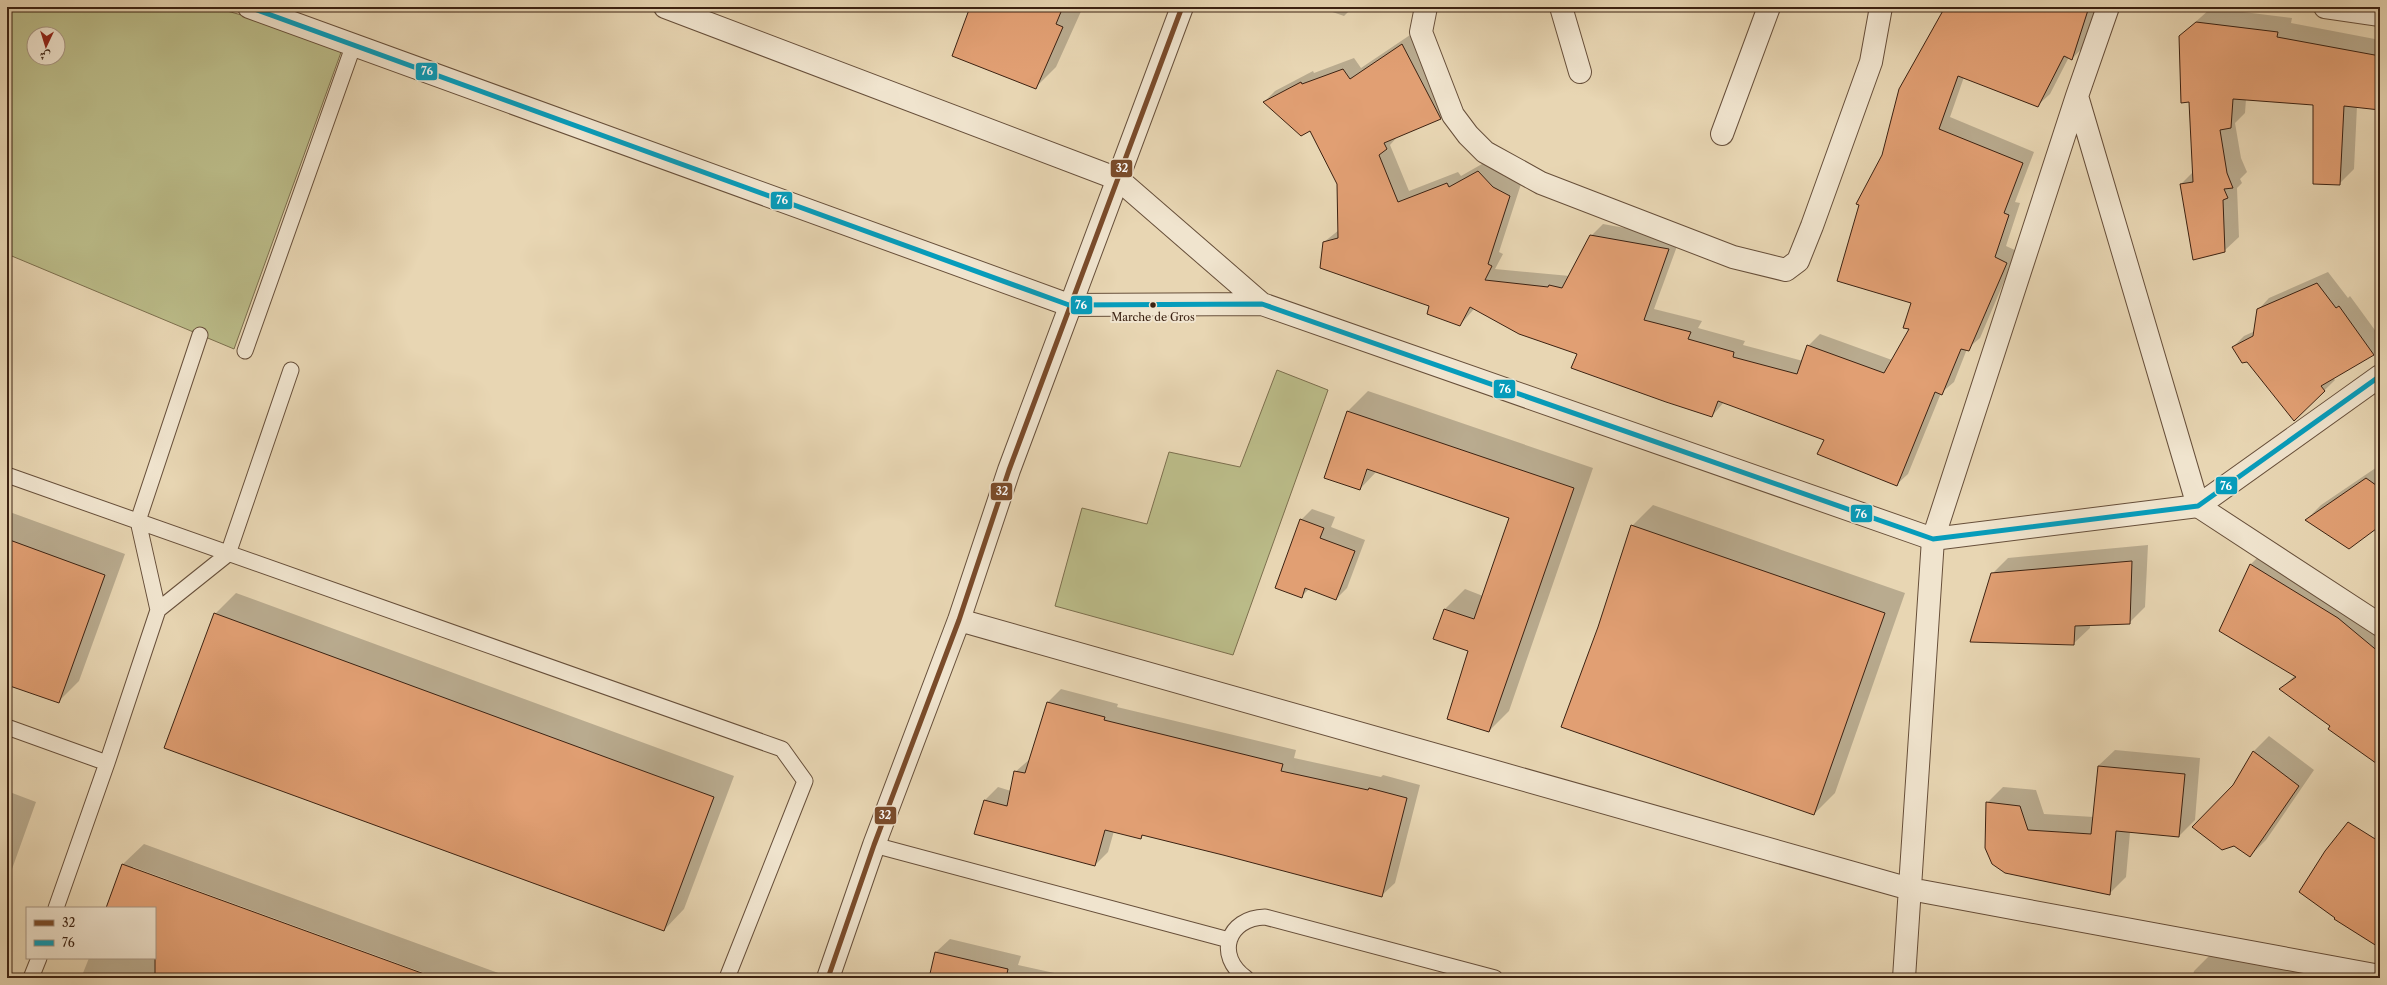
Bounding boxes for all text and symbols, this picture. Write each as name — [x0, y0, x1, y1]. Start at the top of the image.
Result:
north arrow — [26, 26, 66, 66]
text: ش — [39, 49, 51, 63]
line badge: 76 — [415, 62, 438, 81]
text: 76 — [421, 64, 433, 78]
line badge: 32 — [1110, 159, 1133, 178]
text: 32 — [1116, 161, 1129, 175]
line badge: 76 — [770, 191, 793, 210]
text: 76 — [776, 193, 788, 207]
line badge: 76 — [1070, 295, 1093, 315]
text: 76 — [1075, 298, 1087, 312]
marker: Marche de Gros — [1148, 300, 1158, 310]
place label: Marche de Gros — [1111, 310, 1195, 324]
line badge: 76 — [1493, 379, 1516, 399]
text: 76 — [1499, 382, 1511, 396]
line badge: 76 — [2215, 476, 2238, 495]
text: 76 — [2220, 479, 2232, 493]
line badge: 32 — [990, 482, 1013, 501]
text: 32 — [996, 484, 1009, 498]
line badge: 76 — [1850, 504, 1873, 523]
text: 76 — [1855, 507, 1867, 521]
line badge: 32 — [874, 806, 897, 825]
text: 32 — [879, 808, 892, 822]
legend — [26, 907, 156, 959]
text: 32 — [62, 915, 76, 930]
text: 76 — [62, 935, 75, 950]

